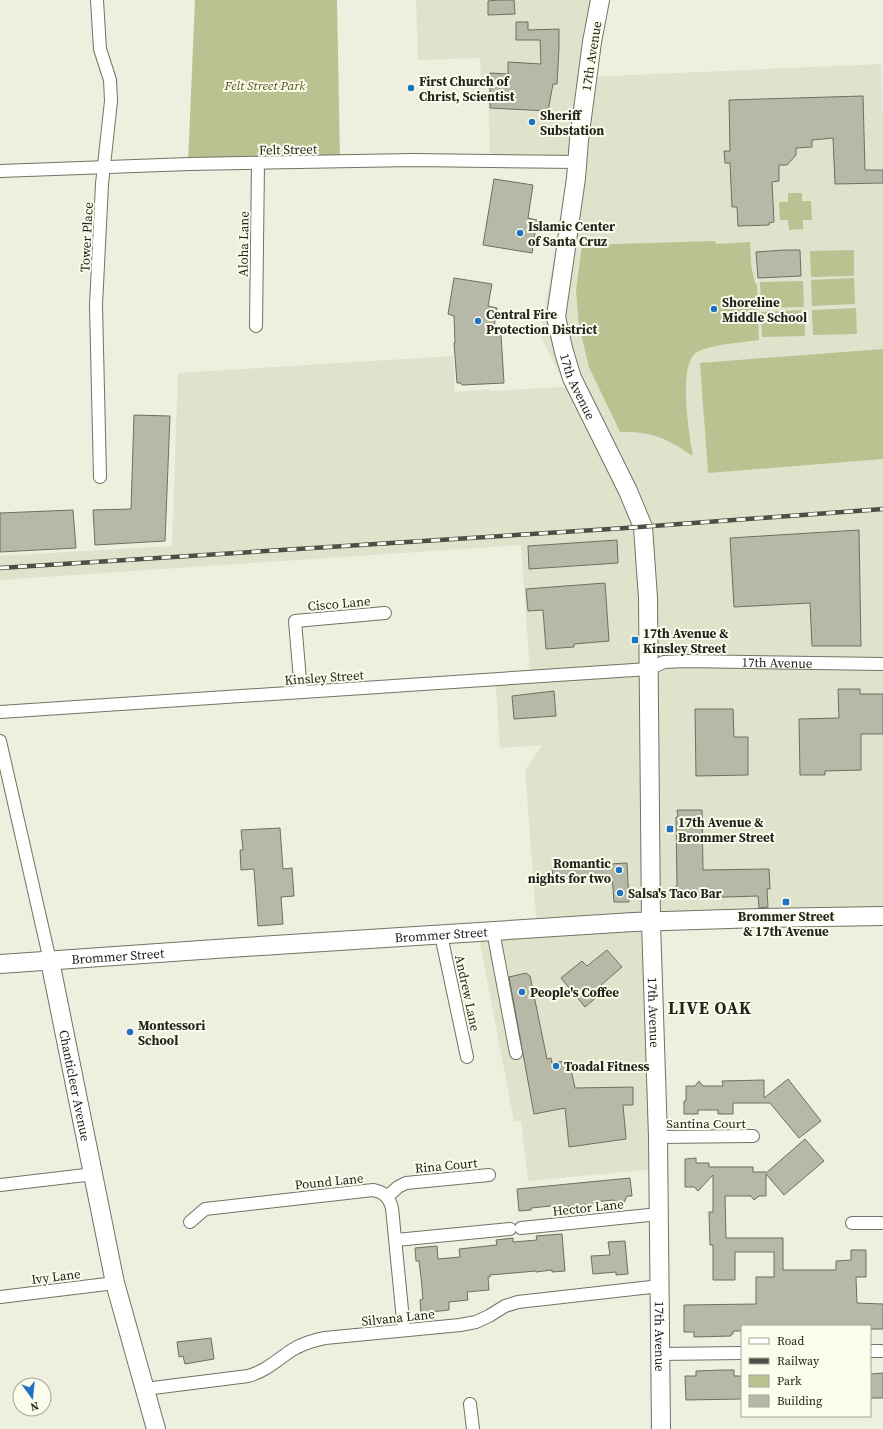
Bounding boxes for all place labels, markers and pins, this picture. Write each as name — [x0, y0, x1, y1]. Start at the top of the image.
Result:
place label: First Church of Christ, Scientist — [419, 73, 515, 105]
marker: First Church of Christ, Scientist — [406, 83, 416, 93]
place label: Sheriff Substation — [540, 107, 604, 139]
marker: Sheriff Substation — [527, 117, 537, 127]
place label: Islamic Center of Santa Cruz — [528, 218, 616, 250]
marker: Islamic Center of Santa Cruz — [515, 228, 525, 238]
place label: Shoreline Middle School — [722, 294, 807, 326]
marker: Shoreline Middle School — [709, 304, 719, 314]
place label: Central Fire Protection District — [486, 306, 597, 338]
marker: Central Fire Protection District — [473, 316, 483, 326]
place label: 17th Avenue & Kinsley Street — [643, 625, 729, 657]
marker: 17th Avenue & Kinsley Street — [630, 635, 640, 645]
place label: 17th Avenue & Brommer Street — [678, 814, 775, 846]
marker: 17th Avenue & Brommer Street — [665, 824, 675, 834]
place label: Romantic nights for two — [528, 855, 611, 887]
marker: Romantic nights for two — [614, 865, 624, 875]
place label: Salsa's Taco Bar — [628, 885, 723, 902]
marker: Salsa's Taco Bar — [615, 888, 625, 898]
marker: Brommer Street & 17th Avenue — [781, 897, 791, 907]
place label: Brommer Street & 17th Avenue — [738, 908, 835, 940]
place label: People's Coffee — [530, 984, 619, 1001]
marker: People's Coffee — [517, 987, 527, 997]
place label: Montessori School — [138, 1017, 205, 1049]
marker: Montessori School — [125, 1027, 135, 1037]
place label: Toadal Fitness — [564, 1058, 650, 1075]
marker: Toadal Fitness — [551, 1061, 561, 1071]

